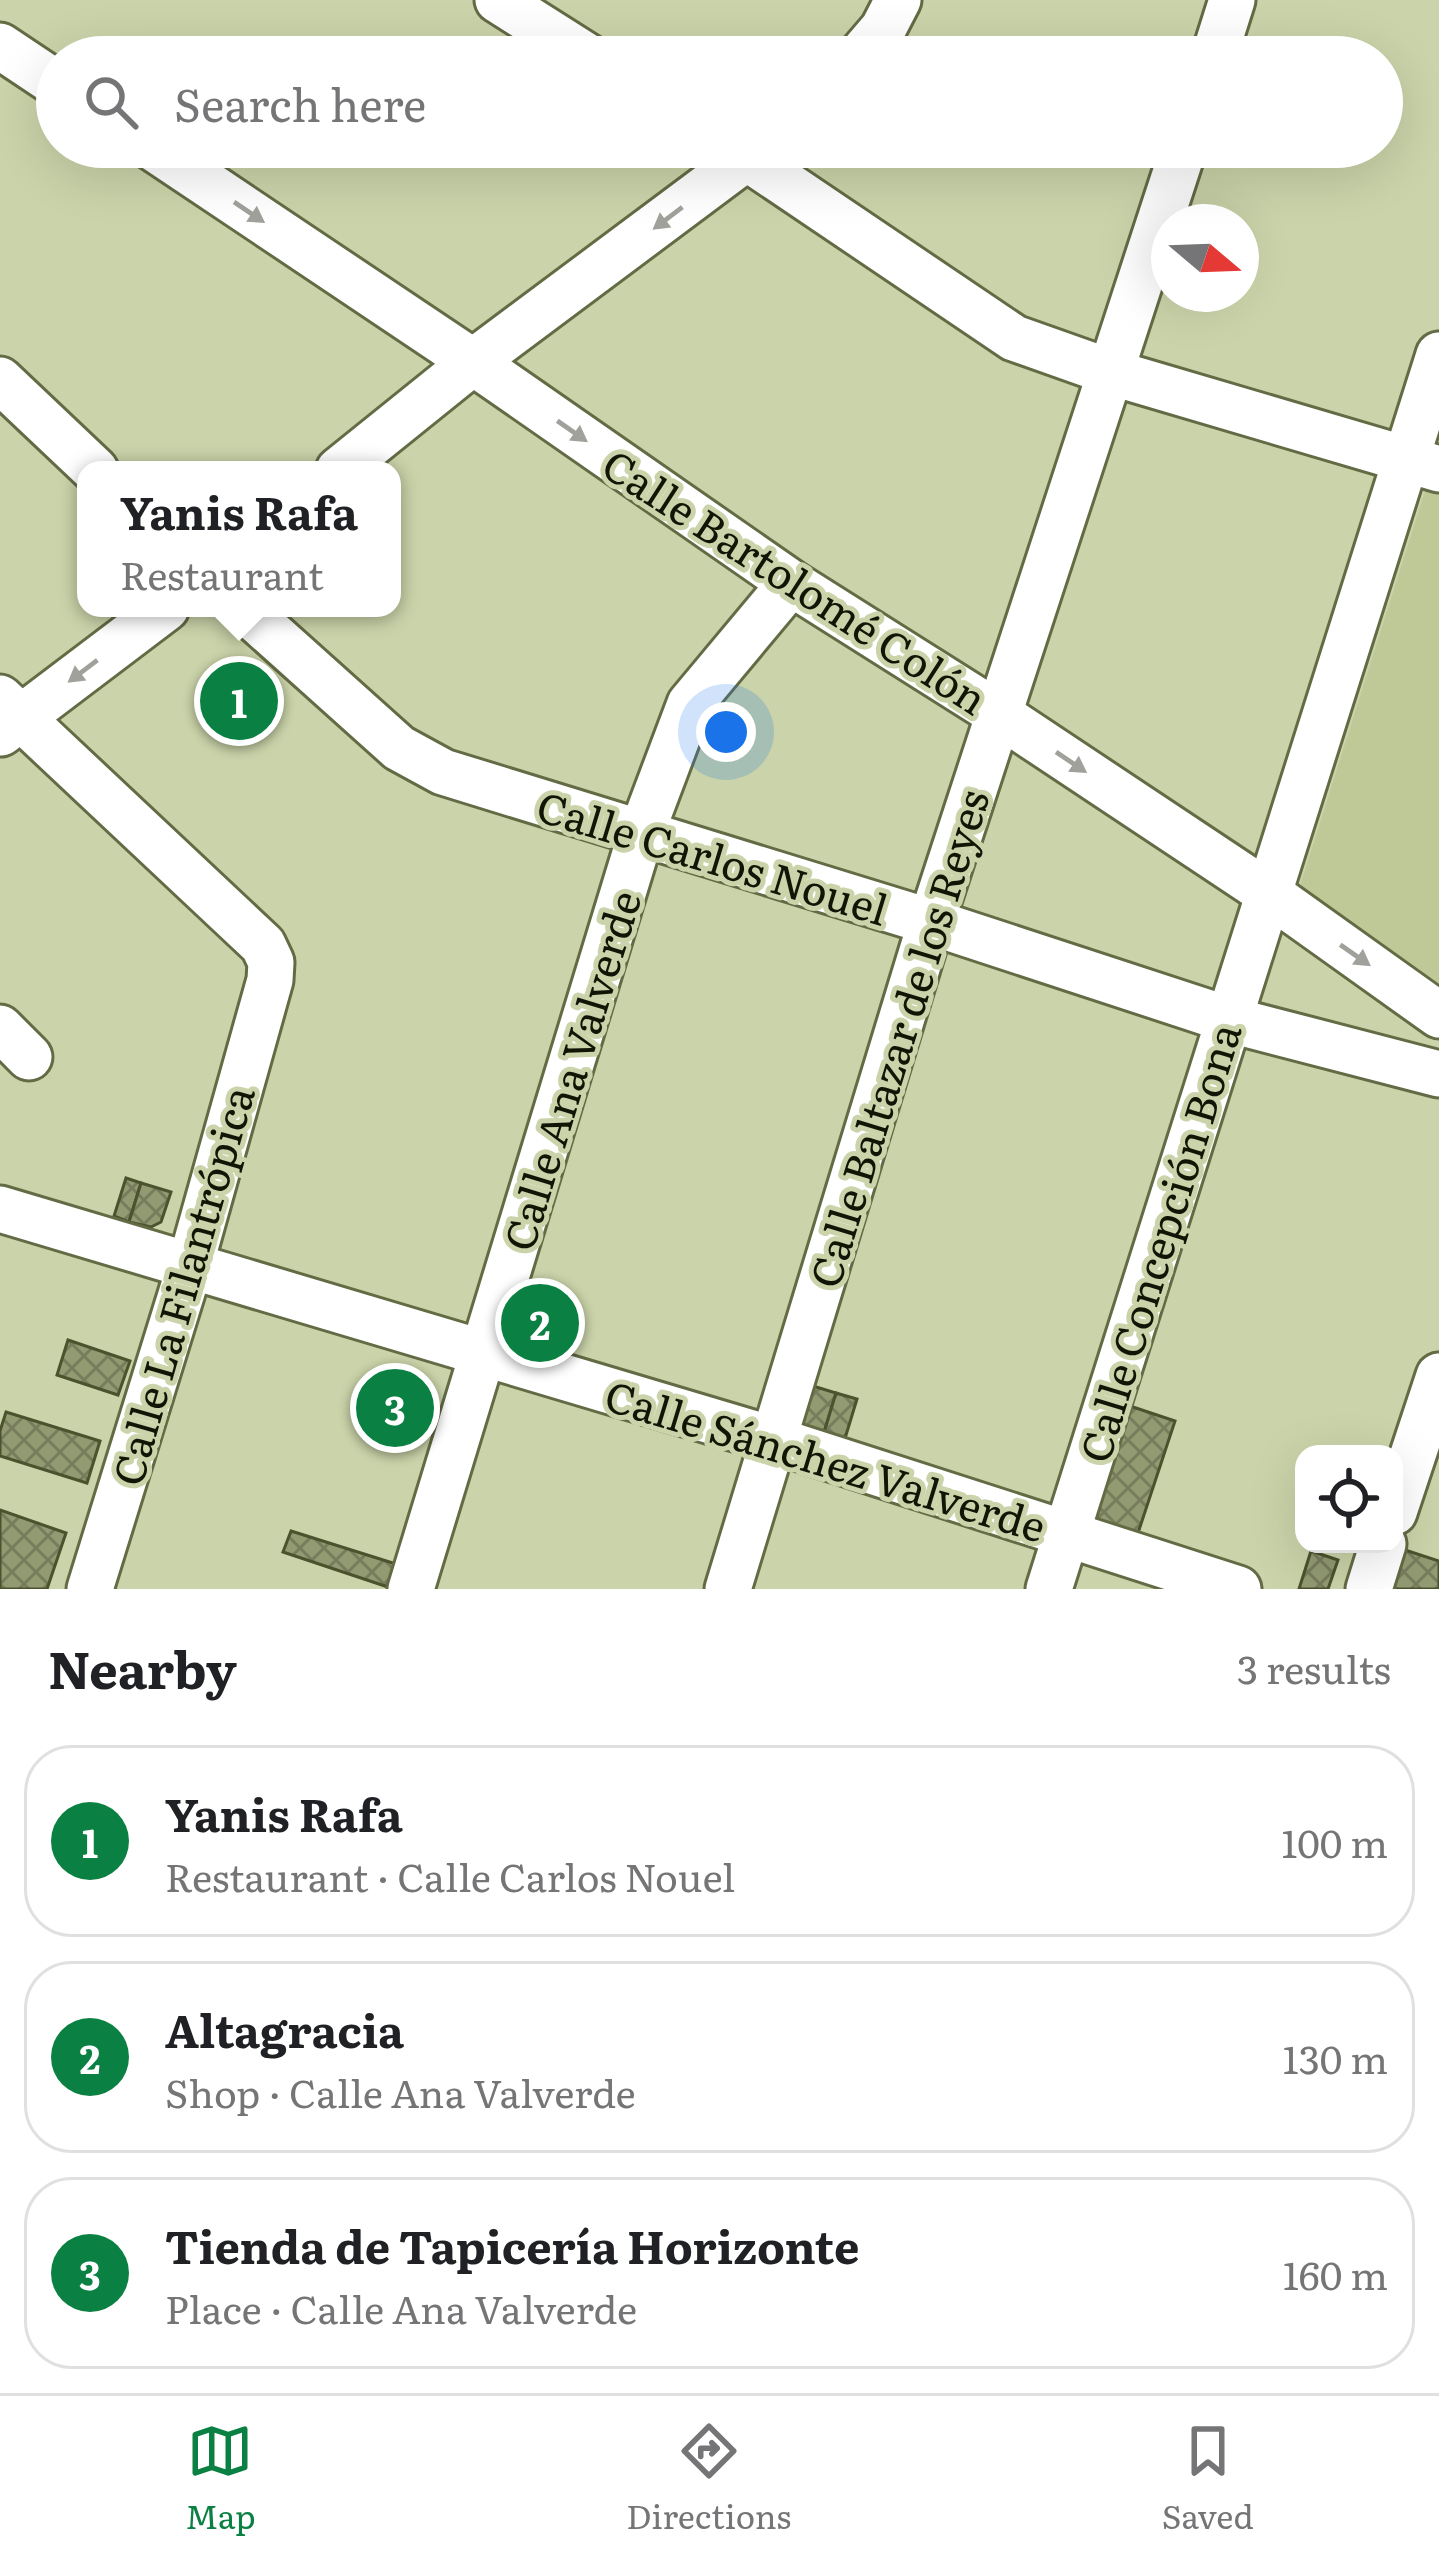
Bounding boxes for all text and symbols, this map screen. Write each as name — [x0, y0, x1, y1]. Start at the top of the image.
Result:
search box — [36, 36, 1403, 168]
icon: search — [78, 69, 144, 135]
text: Search here — [174, 69, 426, 136]
one-way arrow — [232, 200, 265, 223]
north arrow — [1151, 204, 1259, 312]
one-way arrow — [652, 205, 684, 229]
one-way arrow — [555, 419, 588, 442]
street label: Calle Bartolomé Colón — [591, 432, 1001, 728]
popup — [77, 461, 401, 617]
text: Yanis Rafa — [120, 477, 358, 544]
text: Restaurant — [120, 544, 324, 602]
pin: 1 — [200, 656, 278, 746]
one-way arrow — [67, 658, 99, 682]
your location — [696, 702, 756, 762]
one-way arrow — [1055, 751, 1088, 773]
street label: Calle Carlos Nouel — [530, 773, 896, 939]
street label: Calle Baltazar de los Reyes — [792, 781, 1002, 1295]
street label: Calle Ana Valverde — [486, 882, 654, 1258]
one-way arrow — [1339, 943, 1371, 966]
street label: Calle Concepción Bona — [1062, 1014, 1254, 1469]
street label: Calle La Filantrópica — [94, 1078, 268, 1492]
pin: 2 — [501, 1278, 579, 1368]
street label: Calle Sánchez Valverde — [598, 1362, 1054, 1556]
pin: 3 — [356, 1363, 434, 1453]
map controls — [1295, 1445, 1403, 1553]
button: locate — [1295, 1445, 1403, 1553]
text: Nearby — [48, 1629, 237, 1705]
text: 3 results — [1237, 1638, 1391, 1696]
text: Yanis Rafa — [165, 1779, 403, 1846]
text: 1 — [82, 1812, 98, 1870]
text: 100 m — [1281, 1812, 1388, 1870]
text: Restaurant · Calle Carlos Nouel — [165, 1846, 735, 1904]
text: Altagracia — [165, 1995, 404, 2062]
text: 2 — [80, 2028, 100, 2086]
text: 130 m — [1283, 2028, 1388, 2086]
text: Shop · Calle Ana Valverde — [165, 2062, 636, 2120]
text: Tienda de Tapicería Horizonte — [165, 2211, 859, 2278]
text: 3 — [79, 2244, 101, 2302]
text: 160 m — [1283, 2244, 1388, 2302]
text: Place · Calle Ana Valverde — [165, 2278, 637, 2336]
tab: Map — [185, 2418, 256, 2539]
tab: Directions — [626, 2418, 791, 2539]
tab: Saved — [1162, 2418, 1254, 2539]

